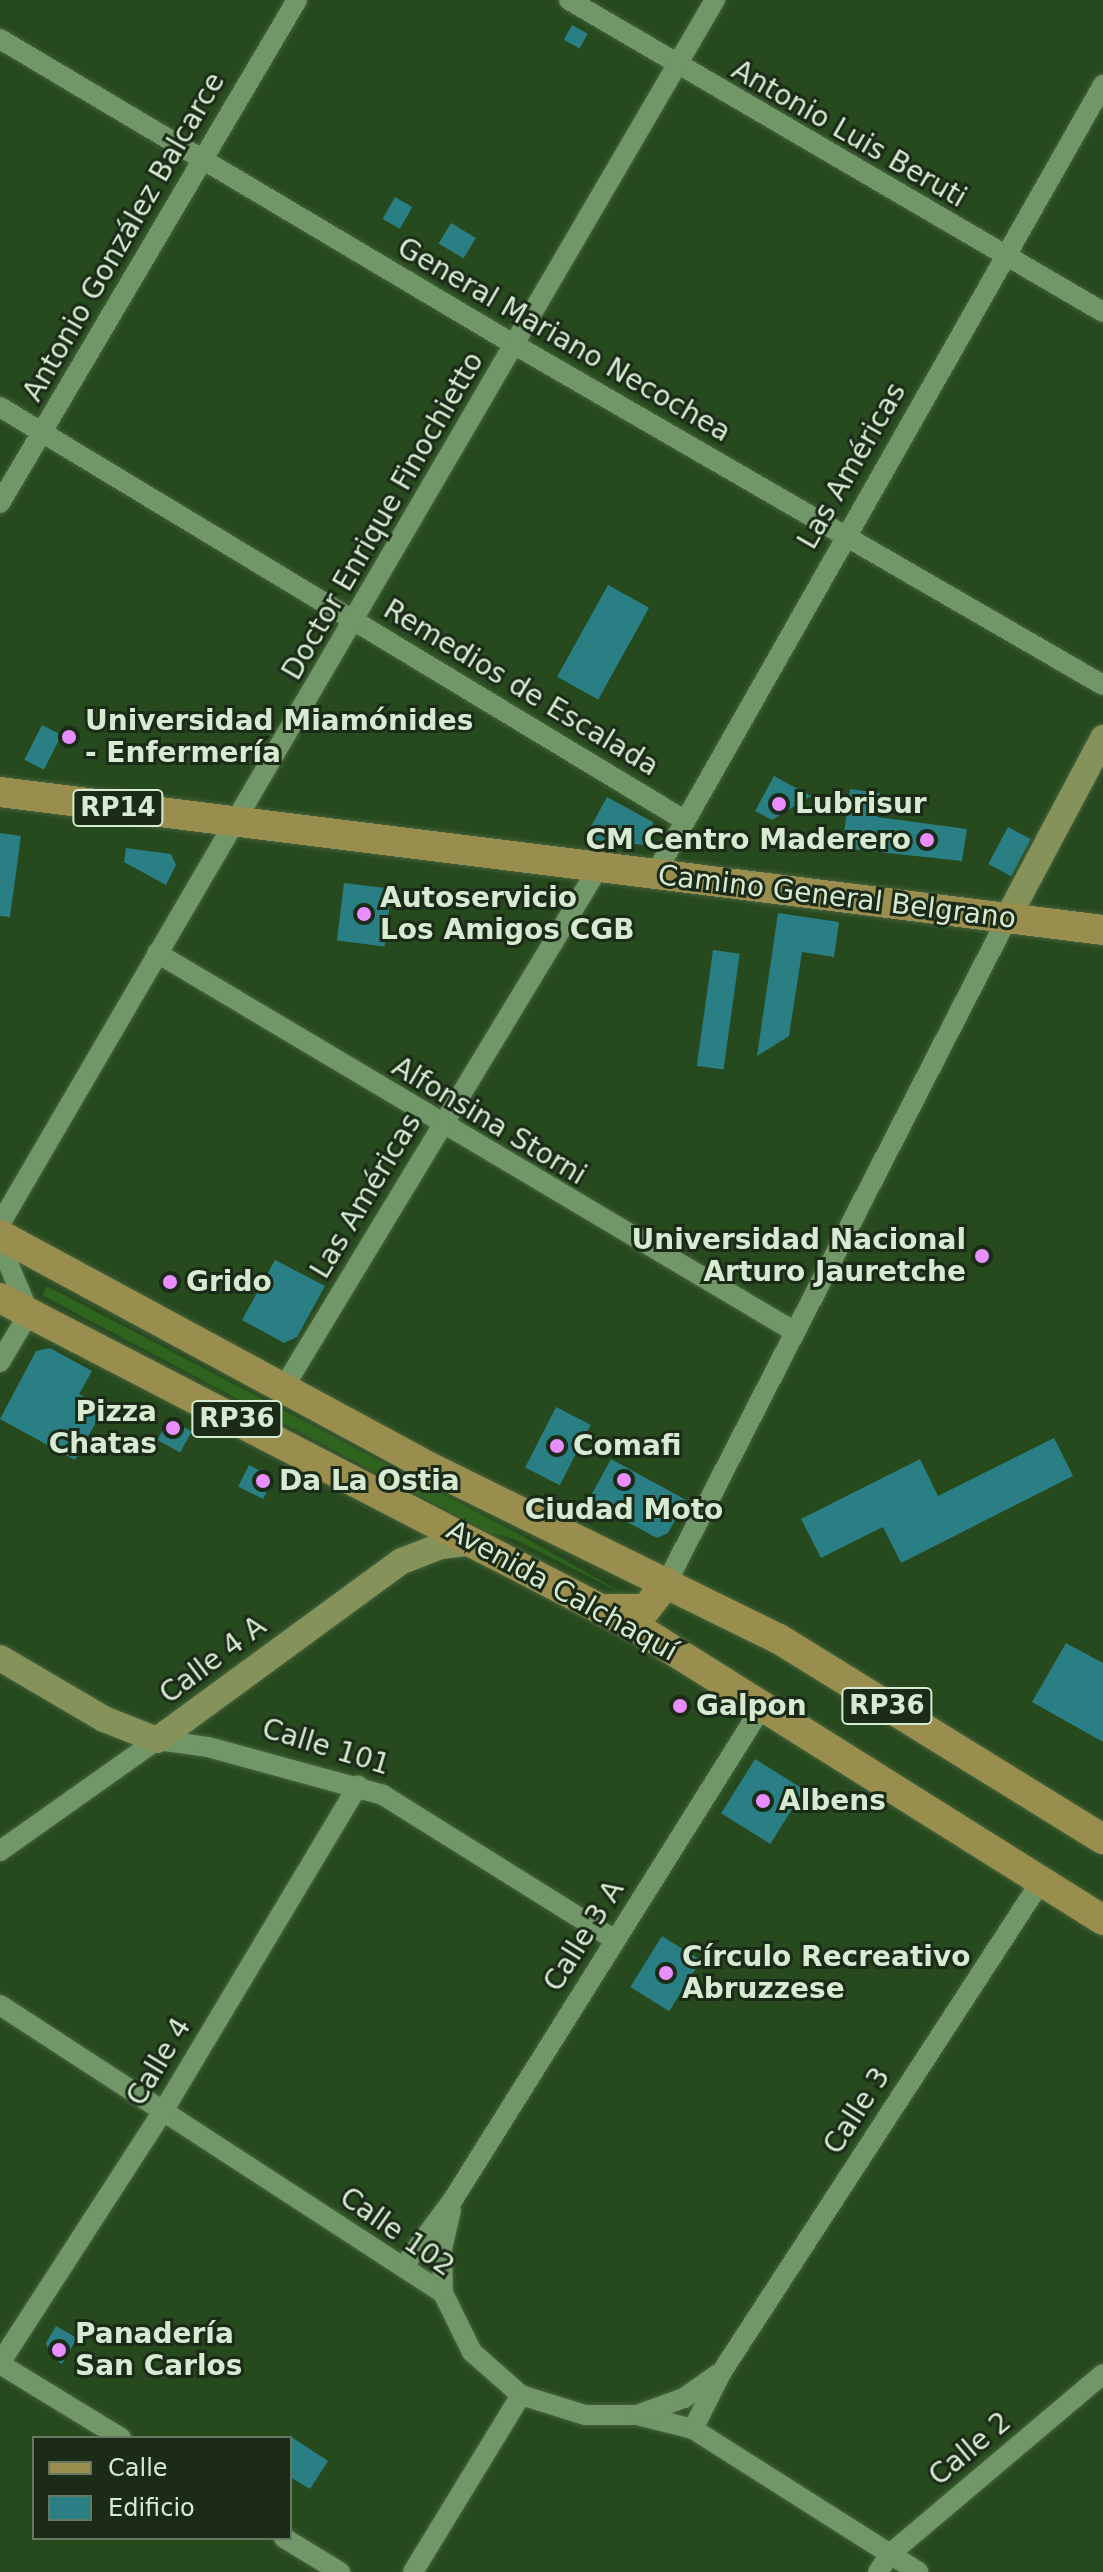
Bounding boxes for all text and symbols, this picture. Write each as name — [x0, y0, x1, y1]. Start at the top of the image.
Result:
street label: Antonio Luis Beruti — [726, 53, 972, 215]
street label: Antonio González Balcarce — [16, 67, 232, 407]
street label: General Mariano Necochea — [391, 231, 737, 449]
street label: Doctor Enrique Finochietto — [275, 346, 491, 686]
street label: Las Américas — [791, 377, 913, 555]
street label: Remedios de Escalada — [377, 593, 665, 783]
place label: Universidad Miamónides - Enfermería — [85, 704, 473, 770]
marker: Universidad Miamónides - Enfermería — [60, 728, 78, 746]
road number: RP14 — [72, 786, 164, 830]
place label: Lubrisur — [795, 787, 927, 821]
marker: Lubrisur — [770, 795, 788, 813]
place label: CM Centro Maderero — [586, 823, 911, 857]
marker: CM Centro Maderero — [918, 831, 936, 849]
street label: Camino General Belgrano — [656, 858, 1018, 936]
place label: Autoservicio Los Amigos CGB — [380, 881, 635, 947]
marker: Autoservicio Los Amigos CGB — [355, 905, 373, 923]
street label: Alfonsina Storni — [386, 1050, 592, 1192]
street label: Las Américas — [304, 1107, 428, 1285]
place label: Universidad Nacional Arturo Jauretche — [632, 1223, 966, 1289]
marker: Universidad Nacional Arturo Jauretche — [973, 1247, 991, 1265]
place label: Grido — [186, 1265, 272, 1299]
marker: Grido — [161, 1273, 179, 1291]
place label: Pizza Chatas — [49, 1395, 157, 1461]
road number: RP36 — [191, 1397, 283, 1441]
marker: Pizza Chatas — [164, 1419, 182, 1437]
place label: Comafi — [573, 1429, 682, 1463]
marker: Comafi — [548, 1437, 566, 1455]
place label: Da La Ostia — [279, 1464, 460, 1498]
marker: Ciudad Moto — [615, 1471, 633, 1489]
marker: Da La Ostia — [254, 1472, 272, 1490]
place label: Ciudad Moto — [525, 1493, 723, 1527]
street label: Avenida Calchaquí — [441, 1514, 683, 1668]
street label: Calle 4 A — [153, 1609, 273, 1711]
road number: RP36 — [841, 1684, 933, 1728]
place label: Galpon — [696, 1689, 807, 1723]
marker: Galpon — [671, 1697, 689, 1715]
street label: Calle 101 — [258, 1712, 394, 1782]
place label: Albens — [779, 1784, 886, 1818]
marker: Albens — [754, 1792, 772, 1810]
street label: Calle 3 A — [537, 1874, 631, 1998]
place label: Círculo Recreativo Abruzzese — [682, 1940, 970, 2006]
marker: Círculo Recreativo Abruzzese — [657, 1964, 675, 1982]
street label: Calle 4 — [120, 2012, 198, 2112]
street label: Calle 3 — [817, 2062, 897, 2160]
street label: Calle 102 — [333, 2180, 461, 2284]
place label: Panadería San Carlos — [75, 2317, 242, 2383]
marker: Panadería San Carlos — [50, 2341, 68, 2359]
street label: Calle 2 — [922, 2405, 1018, 2493]
legend — [32, 2436, 292, 2540]
text: Calle — [108, 2454, 168, 2482]
text: Edificio — [108, 2494, 195, 2522]

